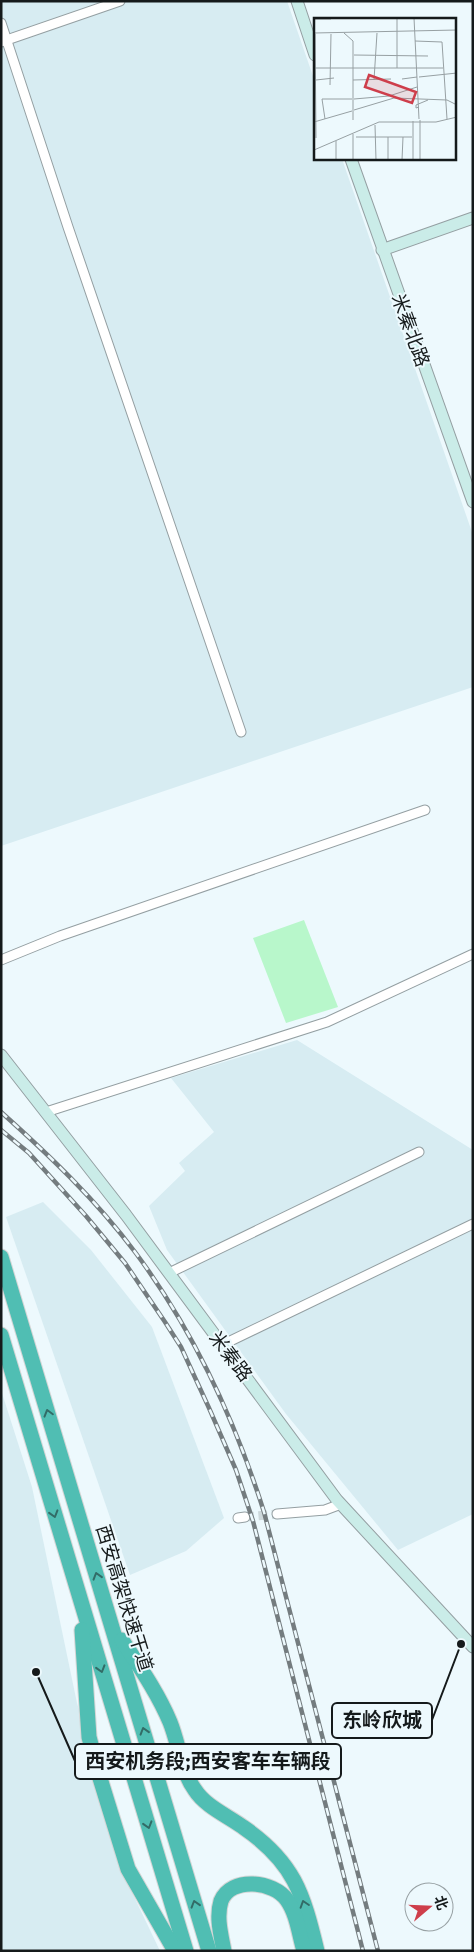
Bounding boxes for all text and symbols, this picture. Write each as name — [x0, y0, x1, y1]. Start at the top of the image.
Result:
inset map — [314, 18, 456, 160]
street label: 米秦北路 — [388, 290, 435, 369]
street label: 米秦路 — [205, 1326, 258, 1385]
one-way arrow — [44, 1409, 54, 1418]
one-way arrow — [49, 1509, 59, 1517]
street label: 西安高架快速干道 — [92, 1522, 159, 1674]
one-way arrow — [93, 1572, 103, 1580]
one-way arrow — [95, 1665, 105, 1673]
callout: 东岭欣城 — [332, 1703, 432, 1738]
text: 东岭欣城 — [342, 1707, 422, 1731]
one-way arrow — [139, 1728, 149, 1736]
callout: 西安机务段;西安客车车辆段 — [75, 1744, 341, 1779]
text: 西安机务段;西安客车车辆段 — [85, 1748, 331, 1772]
one-way arrow — [142, 1820, 152, 1829]
north arrow — [404, 1882, 454, 1932]
text: 北 — [431, 1893, 452, 1912]
one-way arrow — [191, 1900, 201, 1909]
one-way arrow — [300, 1900, 310, 1908]

